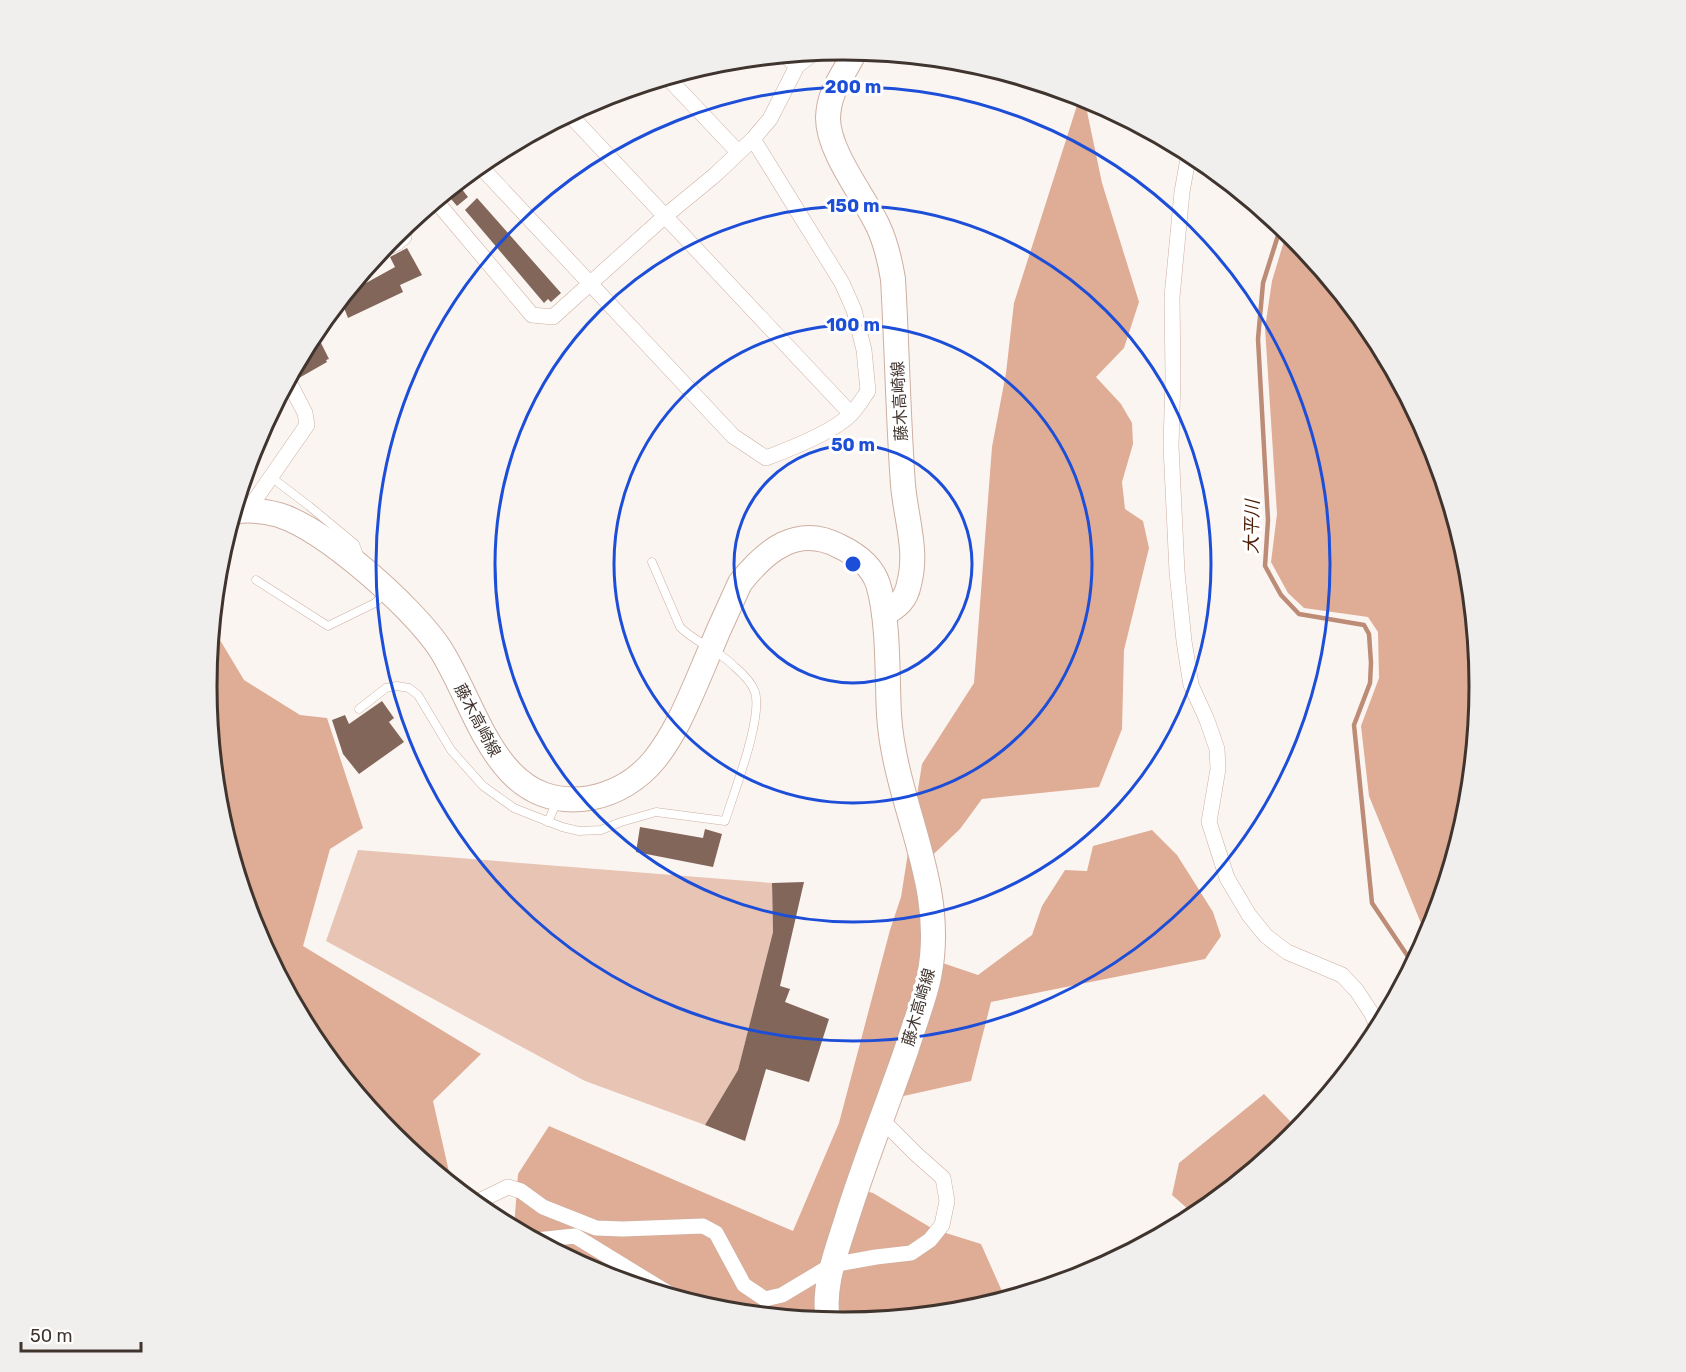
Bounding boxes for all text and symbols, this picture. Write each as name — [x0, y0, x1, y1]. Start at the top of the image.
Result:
text: 200 m — [825, 76, 881, 98]
text: 150 m — [826, 195, 880, 217]
text: 100 m — [826, 314, 880, 336]
street label: 藤木高崎線 — [888, 361, 911, 441]
text: 50 m — [831, 434, 875, 456]
water label: 大平川 — [1241, 498, 1264, 554]
centre of rings — [843, 554, 863, 574]
street label: 藤木高崎線 — [450, 680, 505, 760]
street label: 藤木高崎線 — [898, 966, 939, 1048]
scale bar — [21, 1315, 141, 1353]
text: 50 m — [30, 1325, 73, 1347]

